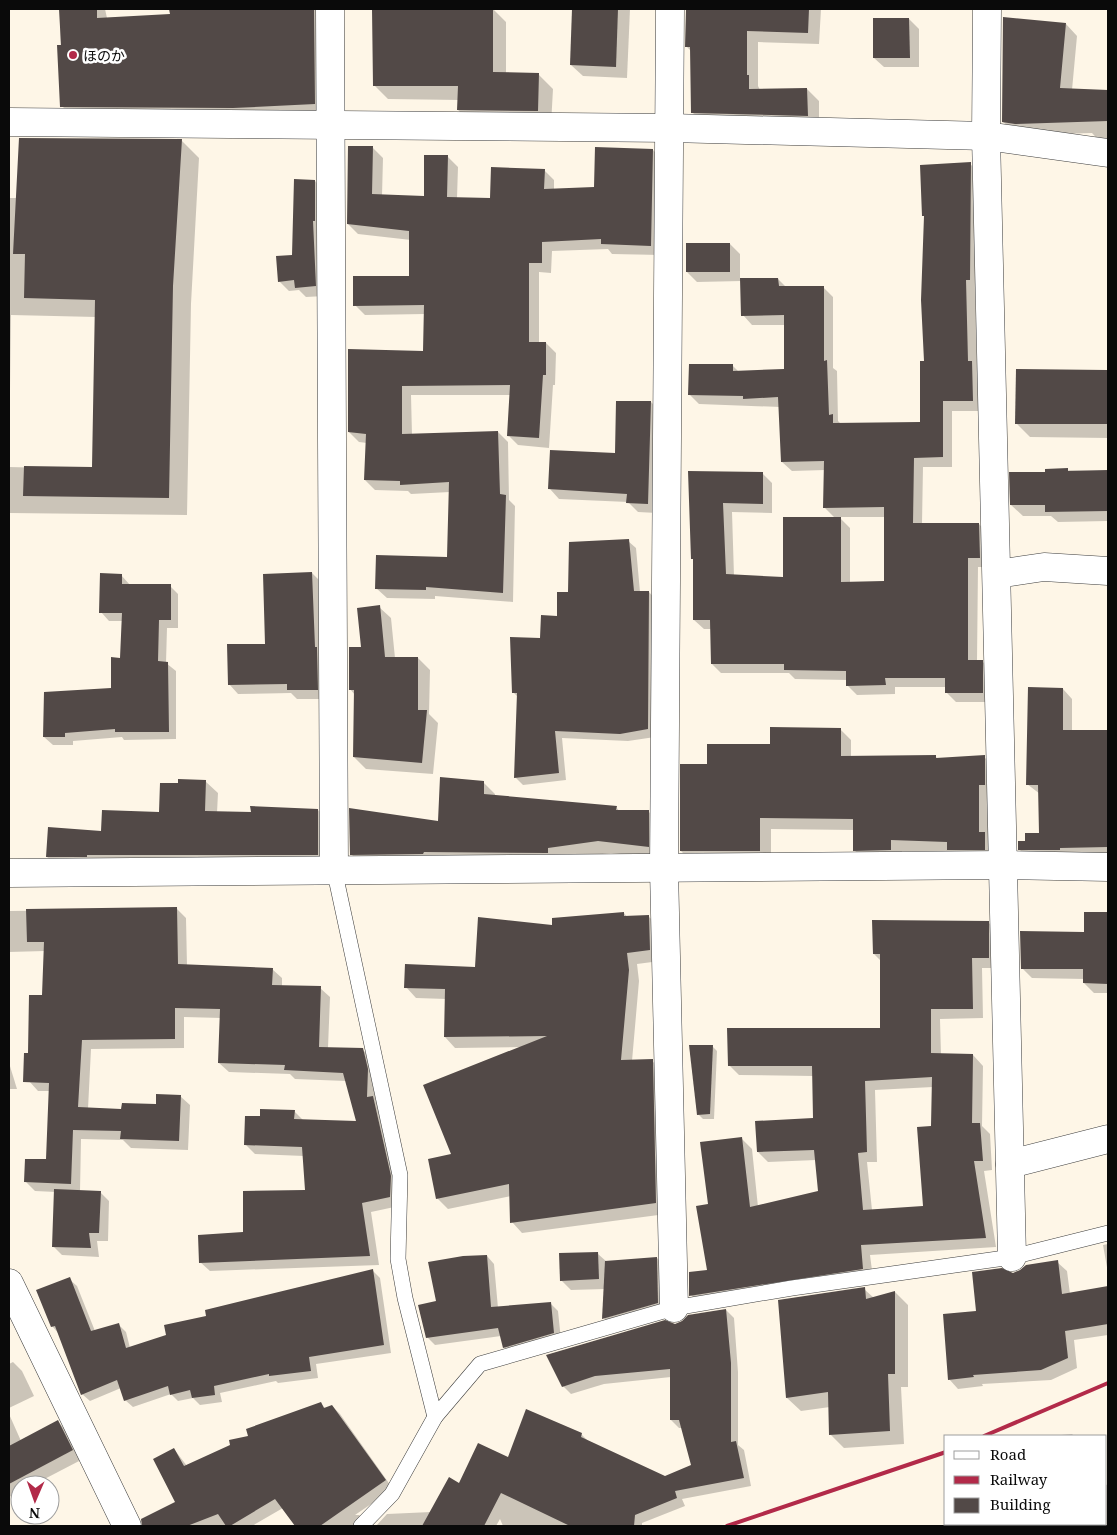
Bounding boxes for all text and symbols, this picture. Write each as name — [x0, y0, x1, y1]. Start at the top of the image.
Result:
place label: ほのか — [83, 46, 125, 65]
marker: ほのか — [67, 49, 79, 61]
legend — [944, 1435, 1107, 1525]
text: Road — [990, 1444, 1026, 1464]
text: Railway — [990, 1469, 1048, 1489]
north arrow — [10, 1475, 60, 1525]
text: Building — [990, 1494, 1051, 1514]
text: N — [29, 1504, 40, 1523]

